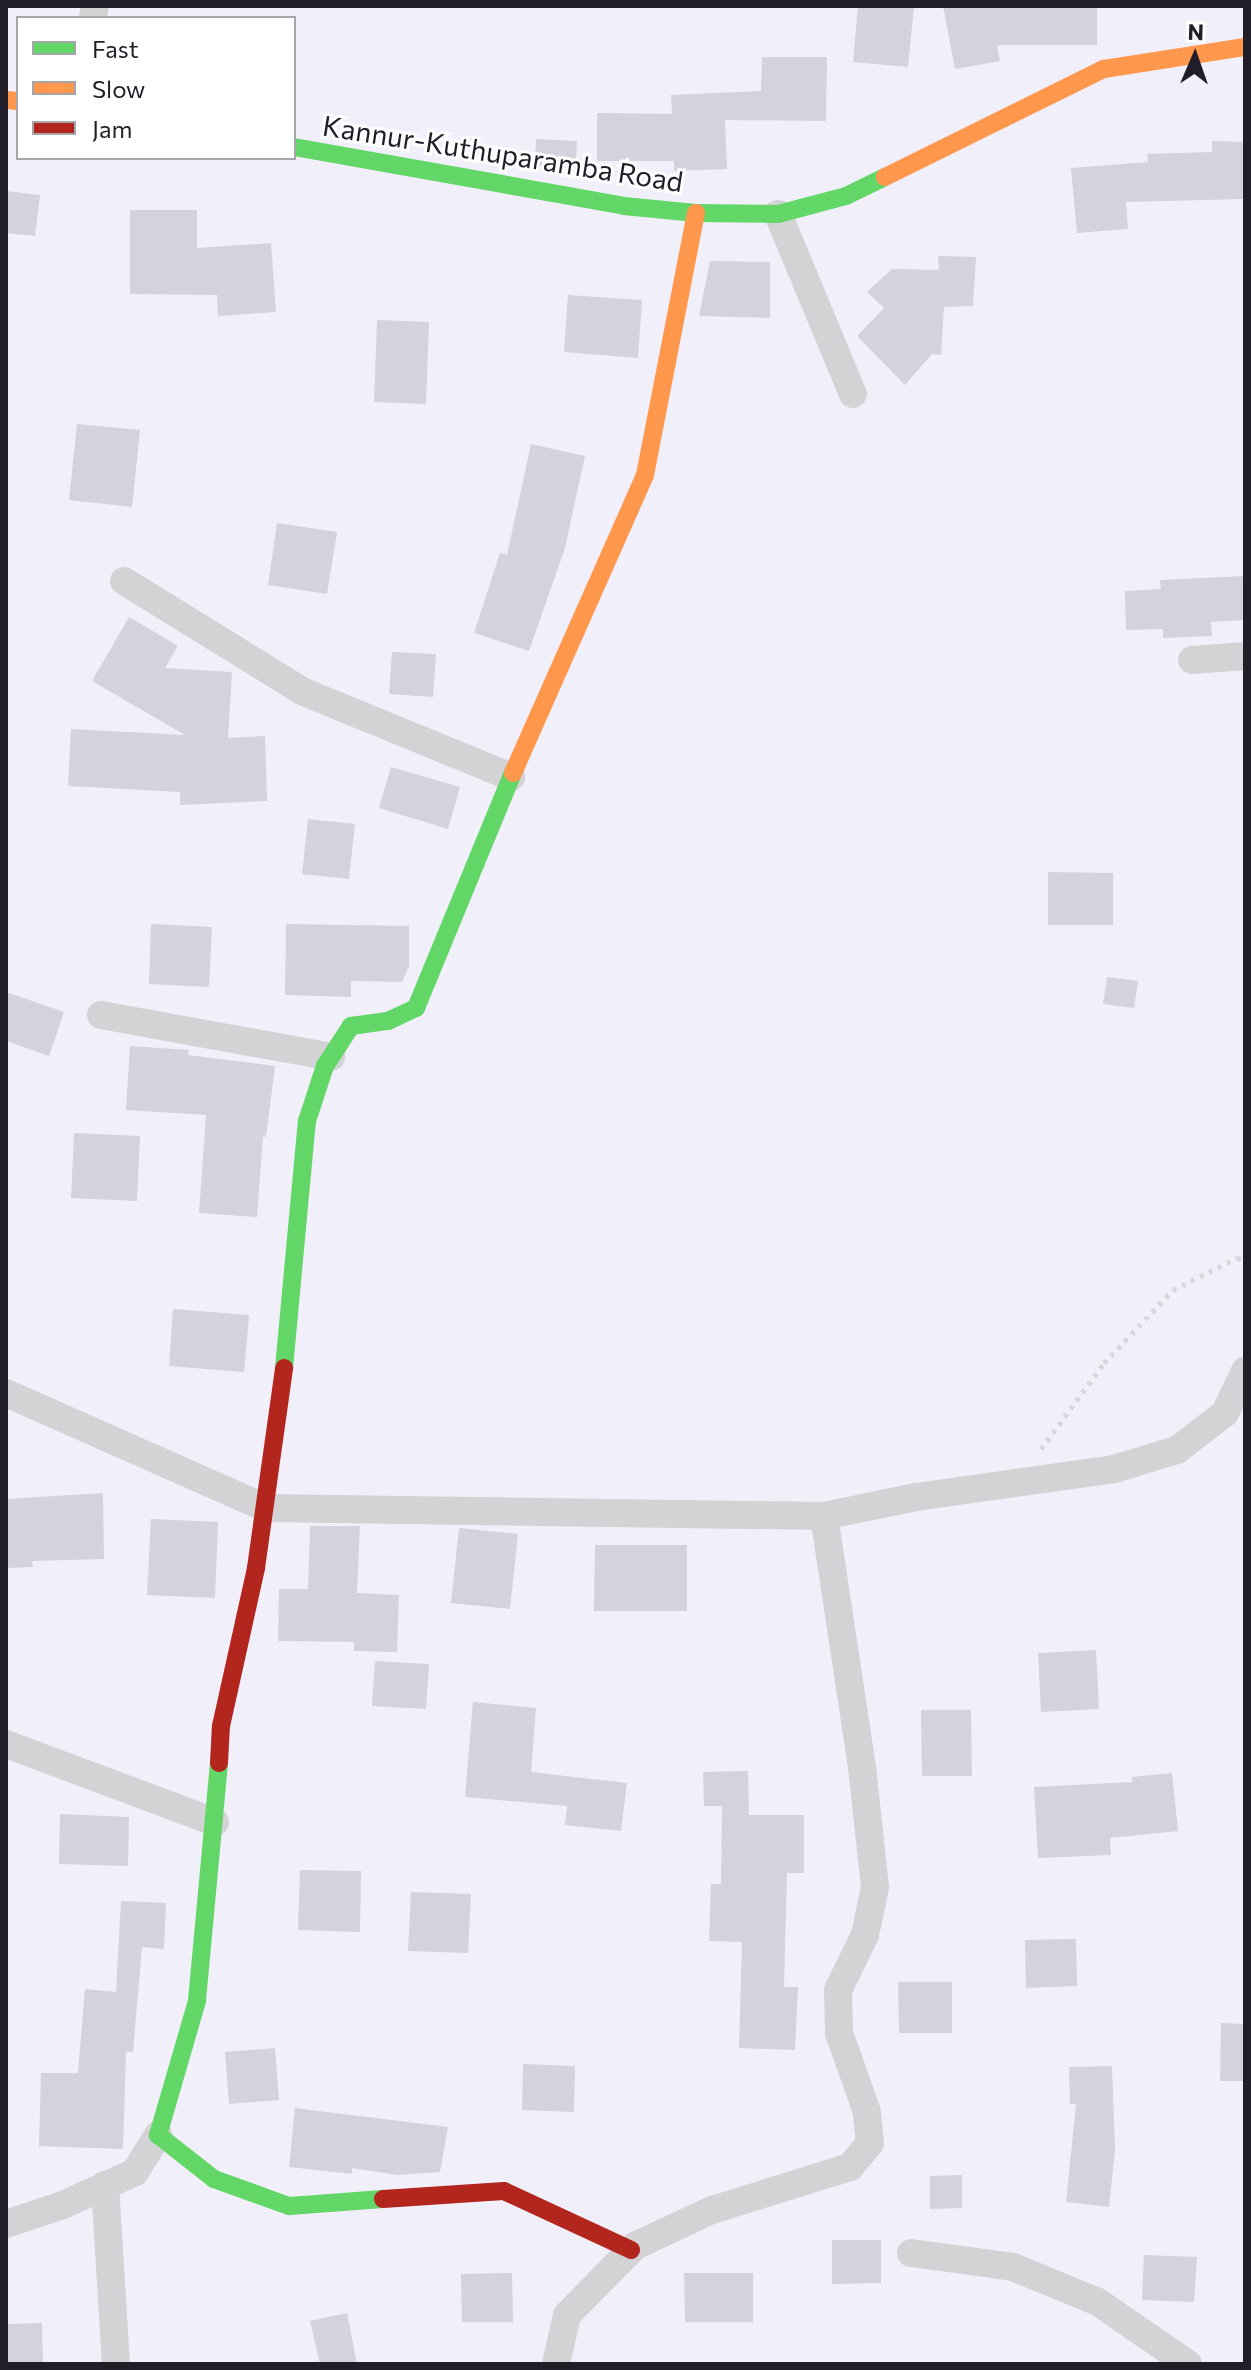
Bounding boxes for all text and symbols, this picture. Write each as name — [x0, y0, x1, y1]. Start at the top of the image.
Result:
legend — [16, 16, 296, 160]
north arrow — [1155, 16, 1235, 96]
text: N — [1187, 18, 1205, 45]
text: Fast — [92, 34, 139, 63]
text: Slow — [92, 74, 145, 103]
street label: Kannur-Kuthuparamba Road — [320, 108, 686, 198]
text: Jam — [92, 114, 132, 143]

